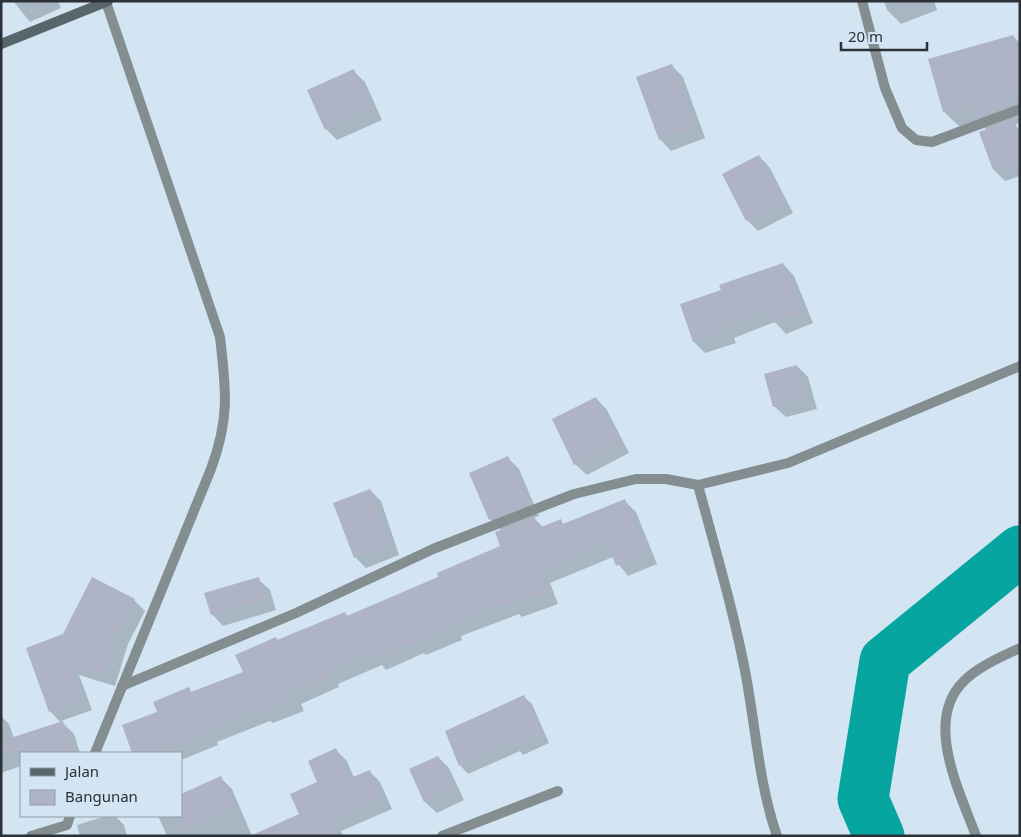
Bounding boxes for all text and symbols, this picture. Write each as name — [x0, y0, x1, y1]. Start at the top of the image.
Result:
scale bar — [841, 20, 927, 52]
text: 20 m — [848, 26, 883, 46]
legend — [20, 752, 182, 817]
text: Jalan — [63, 761, 99, 781]
text: Bangunan — [65, 786, 138, 806]

